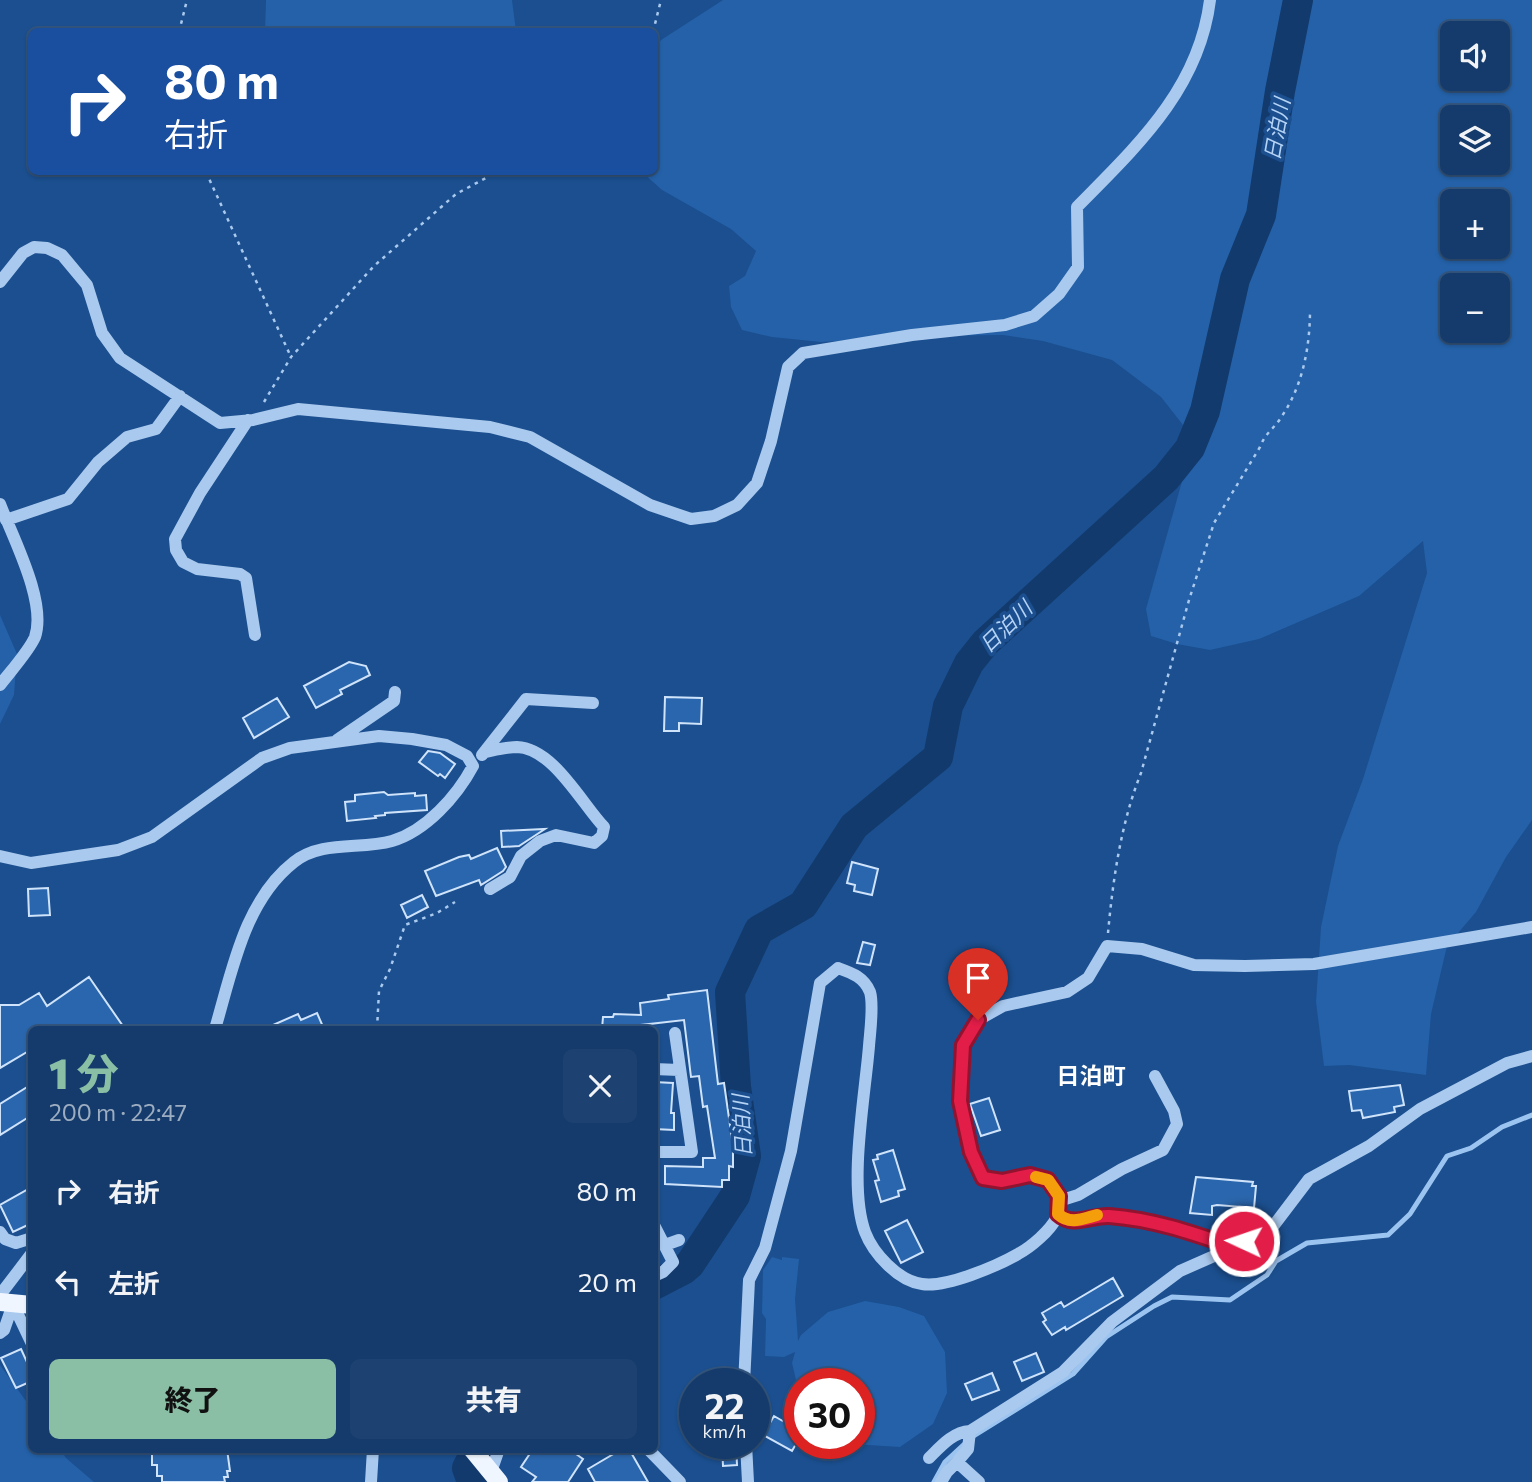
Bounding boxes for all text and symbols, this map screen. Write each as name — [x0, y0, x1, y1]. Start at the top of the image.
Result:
map controls — [1440, 21, 1510, 343]
button: sound — [1440, 21, 1510, 91]
text: 80 m — [164, 49, 279, 109]
icon: right — [49, 56, 140, 147]
water label: 日泊川 — [1258, 94, 1294, 162]
button: layers — [1440, 105, 1510, 175]
text: 右折 — [164, 113, 228, 153]
button: + — [1440, 189, 1510, 259]
button: − — [1440, 273, 1510, 343]
water label: 日泊川 — [974, 594, 1038, 657]
pin — [948, 948, 1008, 1020]
icon: arrive — [959, 959, 997, 997]
text: 1 分 — [49, 1046, 119, 1098]
button: close — [563, 1049, 637, 1123]
district label: 日泊町 — [1057, 1061, 1126, 1089]
water label: 日泊川 — [727, 1092, 755, 1158]
text: 200 m · 22:47 — [49, 1098, 187, 1126]
icon: right — [49, 1172, 87, 1210]
text: 80 m — [577, 1175, 637, 1206]
text: 右折 — [108, 1176, 160, 1207]
position arrow — [1207, 1204, 1281, 1278]
icon: left — [49, 1263, 87, 1301]
text: 20 m — [578, 1266, 637, 1297]
text: 左折 — [108, 1267, 160, 1298]
button: 終了 — [49, 1359, 336, 1439]
button: 共有 — [350, 1359, 637, 1439]
speed limit sign: 30 — [784, 1368, 875, 1459]
text: 22 — [705, 1383, 744, 1426]
text: km/h — [703, 1420, 746, 1442]

